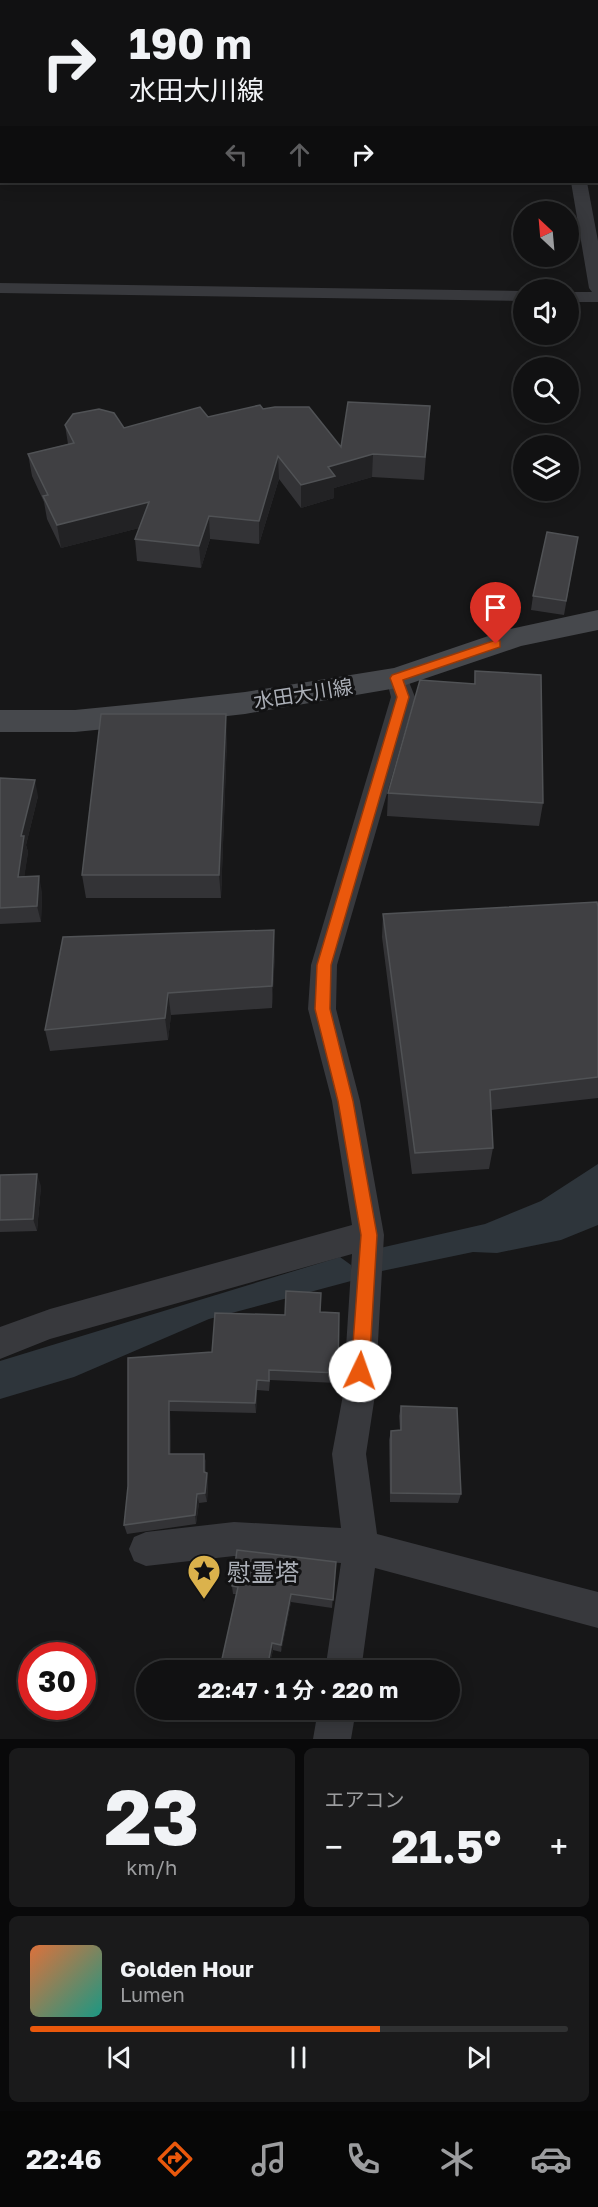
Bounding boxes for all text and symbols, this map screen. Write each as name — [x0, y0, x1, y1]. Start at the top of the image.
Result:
text: 190 m — [129, 18, 252, 68]
icon: right — [30, 24, 108, 102]
text: 水田大川線 — [129, 74, 264, 106]
icon: left — [220, 138, 253, 171]
icon: ahead — [283, 138, 316, 171]
icon: right — [346, 138, 379, 171]
north arrow — [513, 201, 579, 267]
map controls — [513, 201, 579, 501]
button: sound — [513, 279, 579, 345]
button: search — [513, 357, 579, 423]
button: layers — [513, 435, 579, 501]
pin — [470, 582, 521, 644]
icon: arrive — [479, 591, 512, 624]
street label: 水田大川線 — [252, 673, 354, 713]
position arrow — [328, 1339, 392, 1403]
place icon: 慰霊塔 — [186, 1553, 222, 1600]
place label: 慰霊塔 — [227, 1557, 299, 1586]
speed limit sign: 30 — [18, 1642, 96, 1720]
text: 22:47 · 1 分 · 220 m — [198, 1676, 398, 1703]
text: 23 — [104, 1769, 199, 1862]
text: エアコン — [325, 1787, 405, 1811]
text: 21.5° — [391, 1819, 501, 1873]
text: − — [325, 1827, 343, 1866]
text: + — [550, 1827, 568, 1866]
text: km/h — [126, 1855, 177, 1879]
text: Golden Hour — [120, 1955, 254, 1982]
text: Lumen — [120, 1982, 185, 2006]
icon: previous — [103, 2041, 136, 2074]
icon: pause — [282, 2041, 315, 2074]
icon: next — [462, 2041, 495, 2074]
icon: directions — [154, 2138, 196, 2180]
icon: music — [248, 2138, 290, 2180]
icon: phone — [342, 2138, 384, 2180]
icon: climate — [436, 2138, 478, 2180]
icon: car — [530, 2138, 572, 2180]
text: 22:46 — [26, 2143, 102, 2175]

